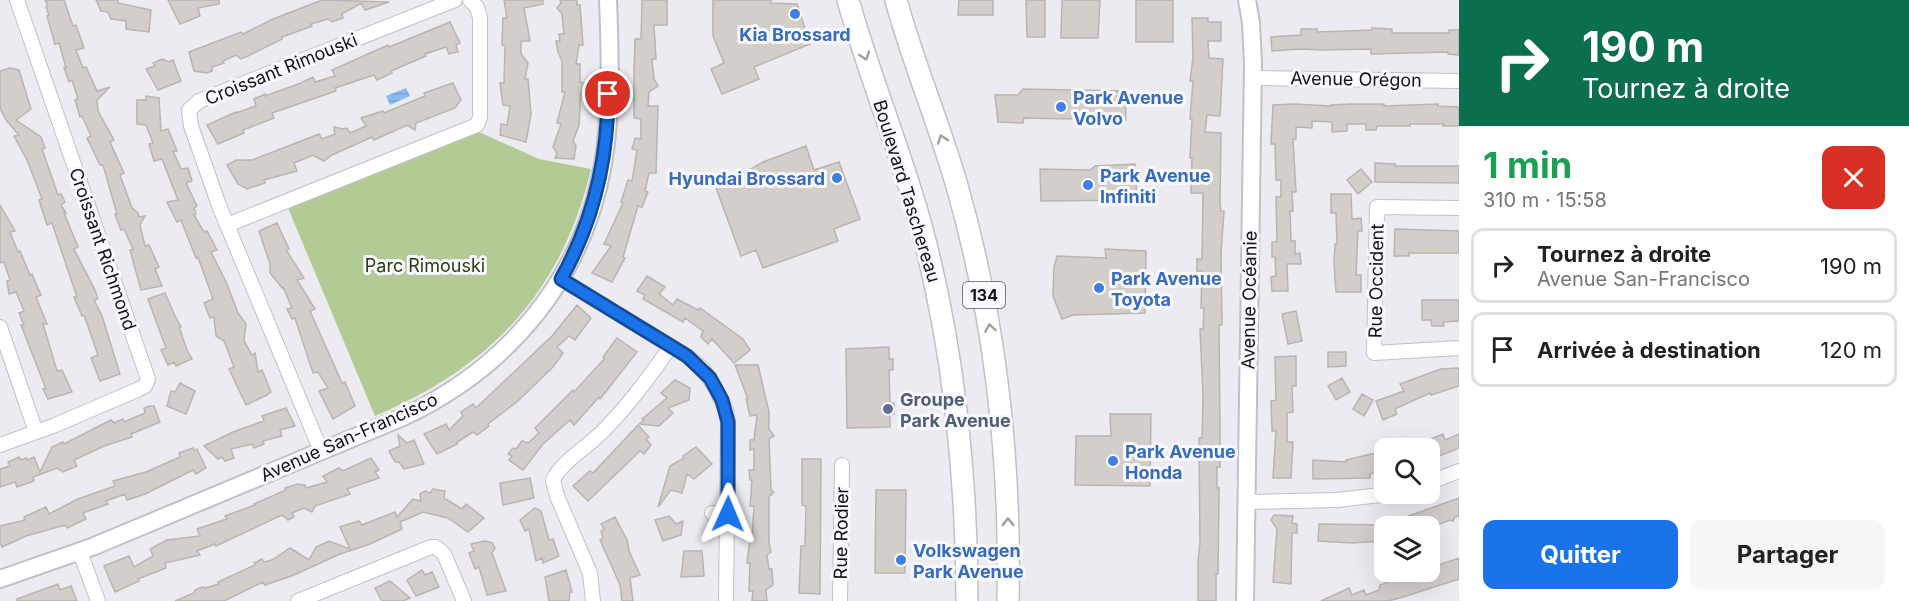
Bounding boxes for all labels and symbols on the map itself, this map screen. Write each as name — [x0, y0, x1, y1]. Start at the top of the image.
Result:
marker: Kia Brossard — [788, 7, 802, 21]
place label: Kia Brossard — [739, 24, 851, 45]
street label: Croissant Rimouski — [202, 29, 360, 109]
one-way arrow — [858, 50, 871, 61]
street label: Avenue Orégon — [1290, 67, 1422, 91]
pin — [582, 68, 633, 119]
place label: Park Avenue Volvo — [1073, 87, 1184, 129]
street label: Boulevard Taschereau — [869, 97, 945, 285]
marker: Park Avenue Volvo — [1054, 100, 1068, 114]
one-way arrow — [937, 134, 950, 145]
street label: Croissant Richmond — [65, 165, 141, 333]
place label: Park Avenue Infiniti — [1100, 165, 1211, 207]
place label: Hyundai Brossard — [668, 168, 825, 189]
marker: Hyundai Brossard — [830, 171, 844, 185]
marker: Park Avenue Infiniti — [1081, 178, 1095, 192]
street label: Rue Occident — [1365, 223, 1387, 338]
street label: Avenue Océanie — [1237, 231, 1261, 369]
park label: Parc Rimouski — [365, 255, 485, 276]
place label: Park Avenue Toyota — [1111, 268, 1222, 310]
marker: Park Avenue Toyota — [1092, 281, 1106, 295]
road number: 134 — [963, 282, 1005, 308]
one-way arrow — [984, 323, 997, 333]
street label: Avenue San-Francisco — [257, 388, 441, 486]
place label: Groupe Park Avenue — [900, 389, 1011, 431]
marker: Groupe Park Avenue — [881, 402, 895, 416]
place label: Park Avenue Honda — [1125, 441, 1236, 483]
marker: Park Avenue Honda — [1106, 454, 1120, 468]
position arrow — [696, 482, 760, 546]
street label: Rue Rodier — [830, 486, 852, 579]
one-way arrow — [1002, 517, 1015, 526]
place label: Volkswagen Park Avenue — [913, 540, 1024, 582]
marker: Volkswagen Park Avenue — [894, 553, 908, 567]

